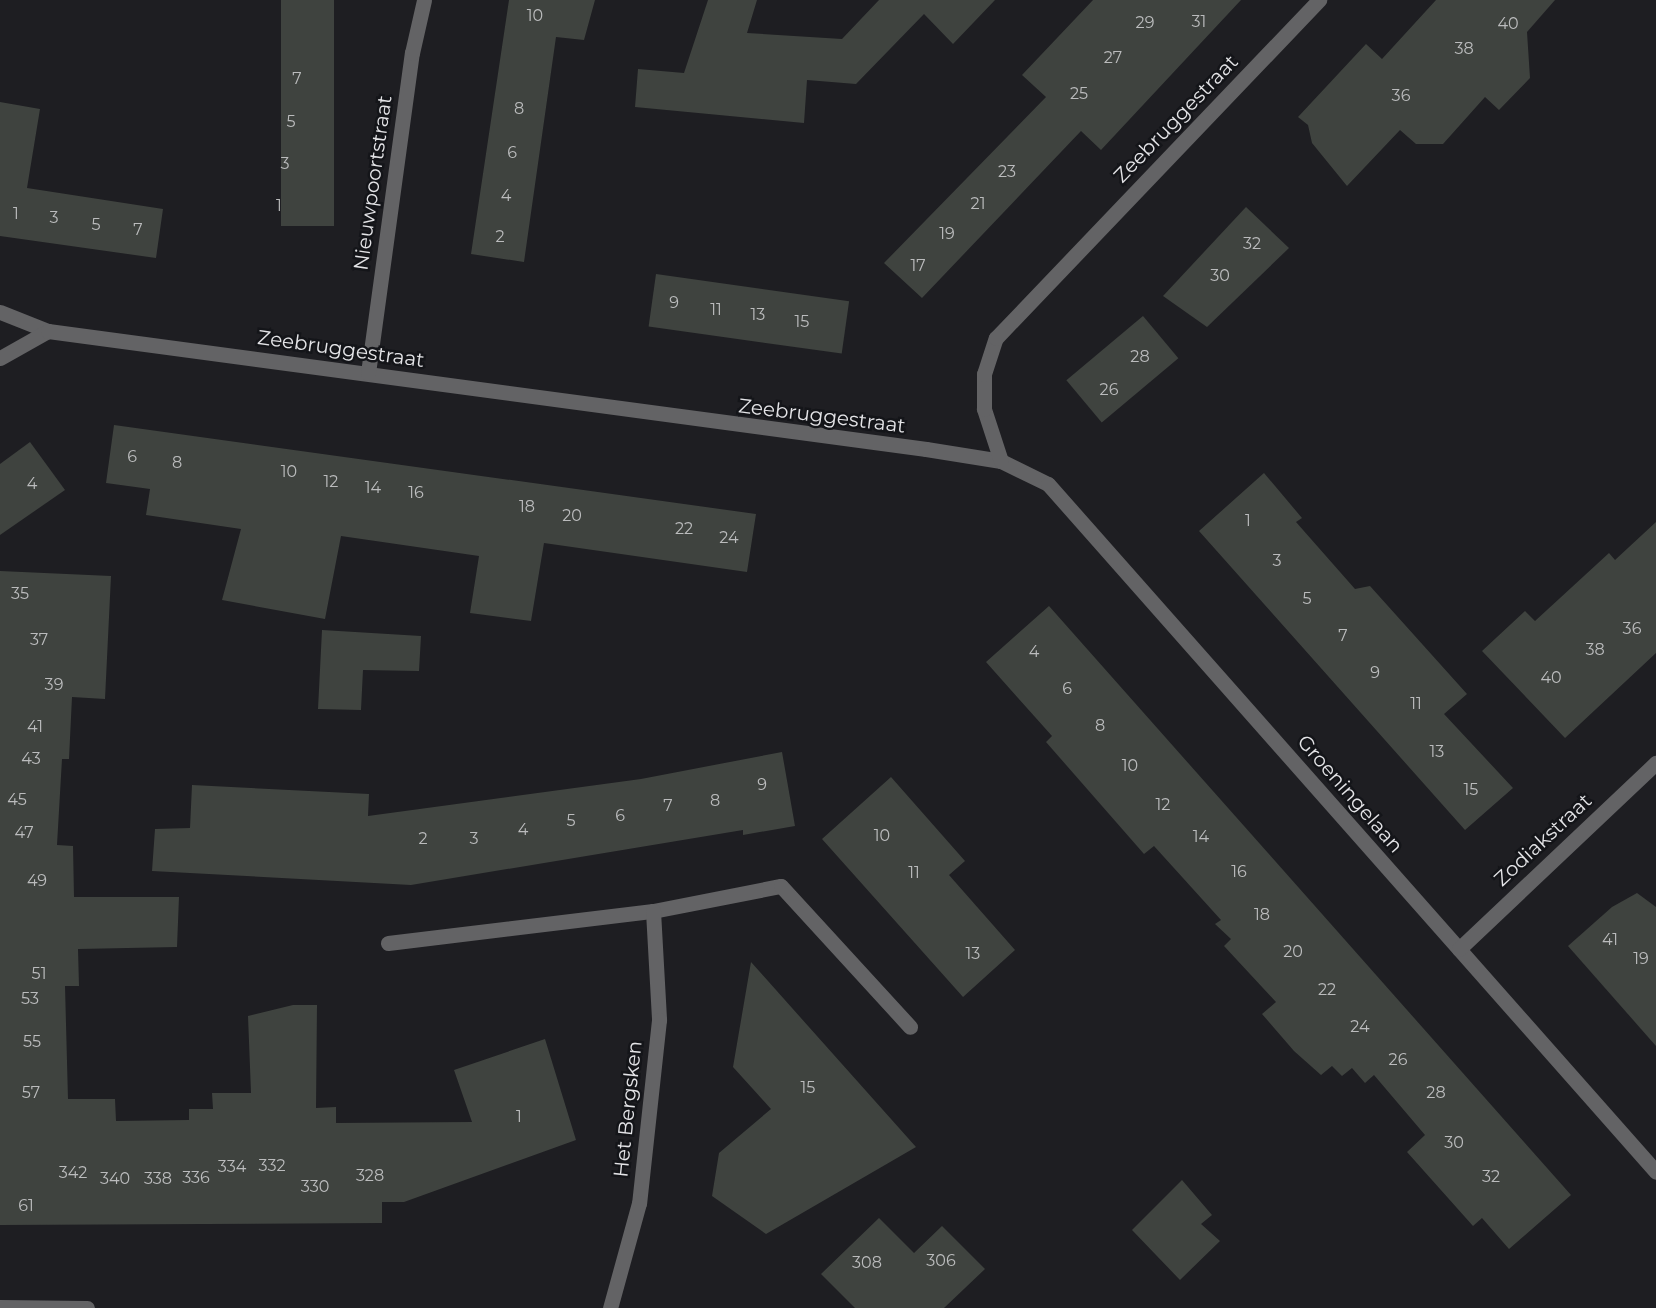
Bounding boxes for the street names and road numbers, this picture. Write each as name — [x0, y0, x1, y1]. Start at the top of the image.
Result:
street label: Zeebruggestraat — [1109, 50, 1243, 188]
street label: Nieuwpoortstraat — [349, 94, 397, 272]
street label: Zeebruggestraat — [256, 325, 426, 373]
street label: Zeebruggestraat — [737, 394, 907, 438]
street label: Groeningelaan — [1292, 730, 1408, 858]
street label: Zodiakstraat — [1489, 789, 1597, 891]
street label: Het Bergsken — [609, 1040, 647, 1178]

